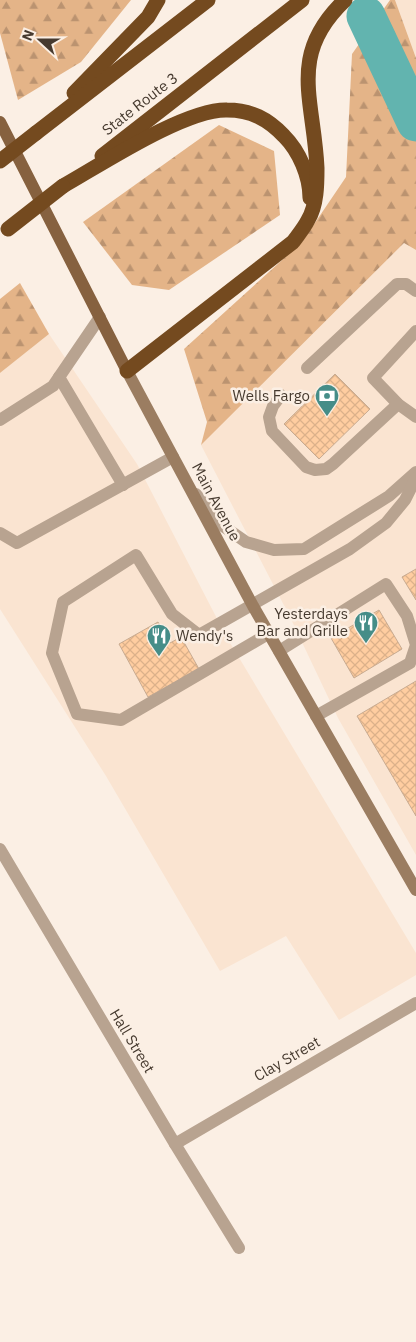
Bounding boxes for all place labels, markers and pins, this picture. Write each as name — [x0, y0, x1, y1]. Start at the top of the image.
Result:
bank icon: Wells Fargo — [314, 383, 340, 417]
place label: Wells Fargo — [233, 386, 310, 405]
place label: Yesterdays Bar and Grille — [256, 604, 348, 640]
restaurant icon: Yesterdays Bar and Grille — [353, 610, 379, 644]
restaurant icon: Wendy's — [146, 623, 172, 657]
place label: Wendy's — [176, 626, 233, 645]

